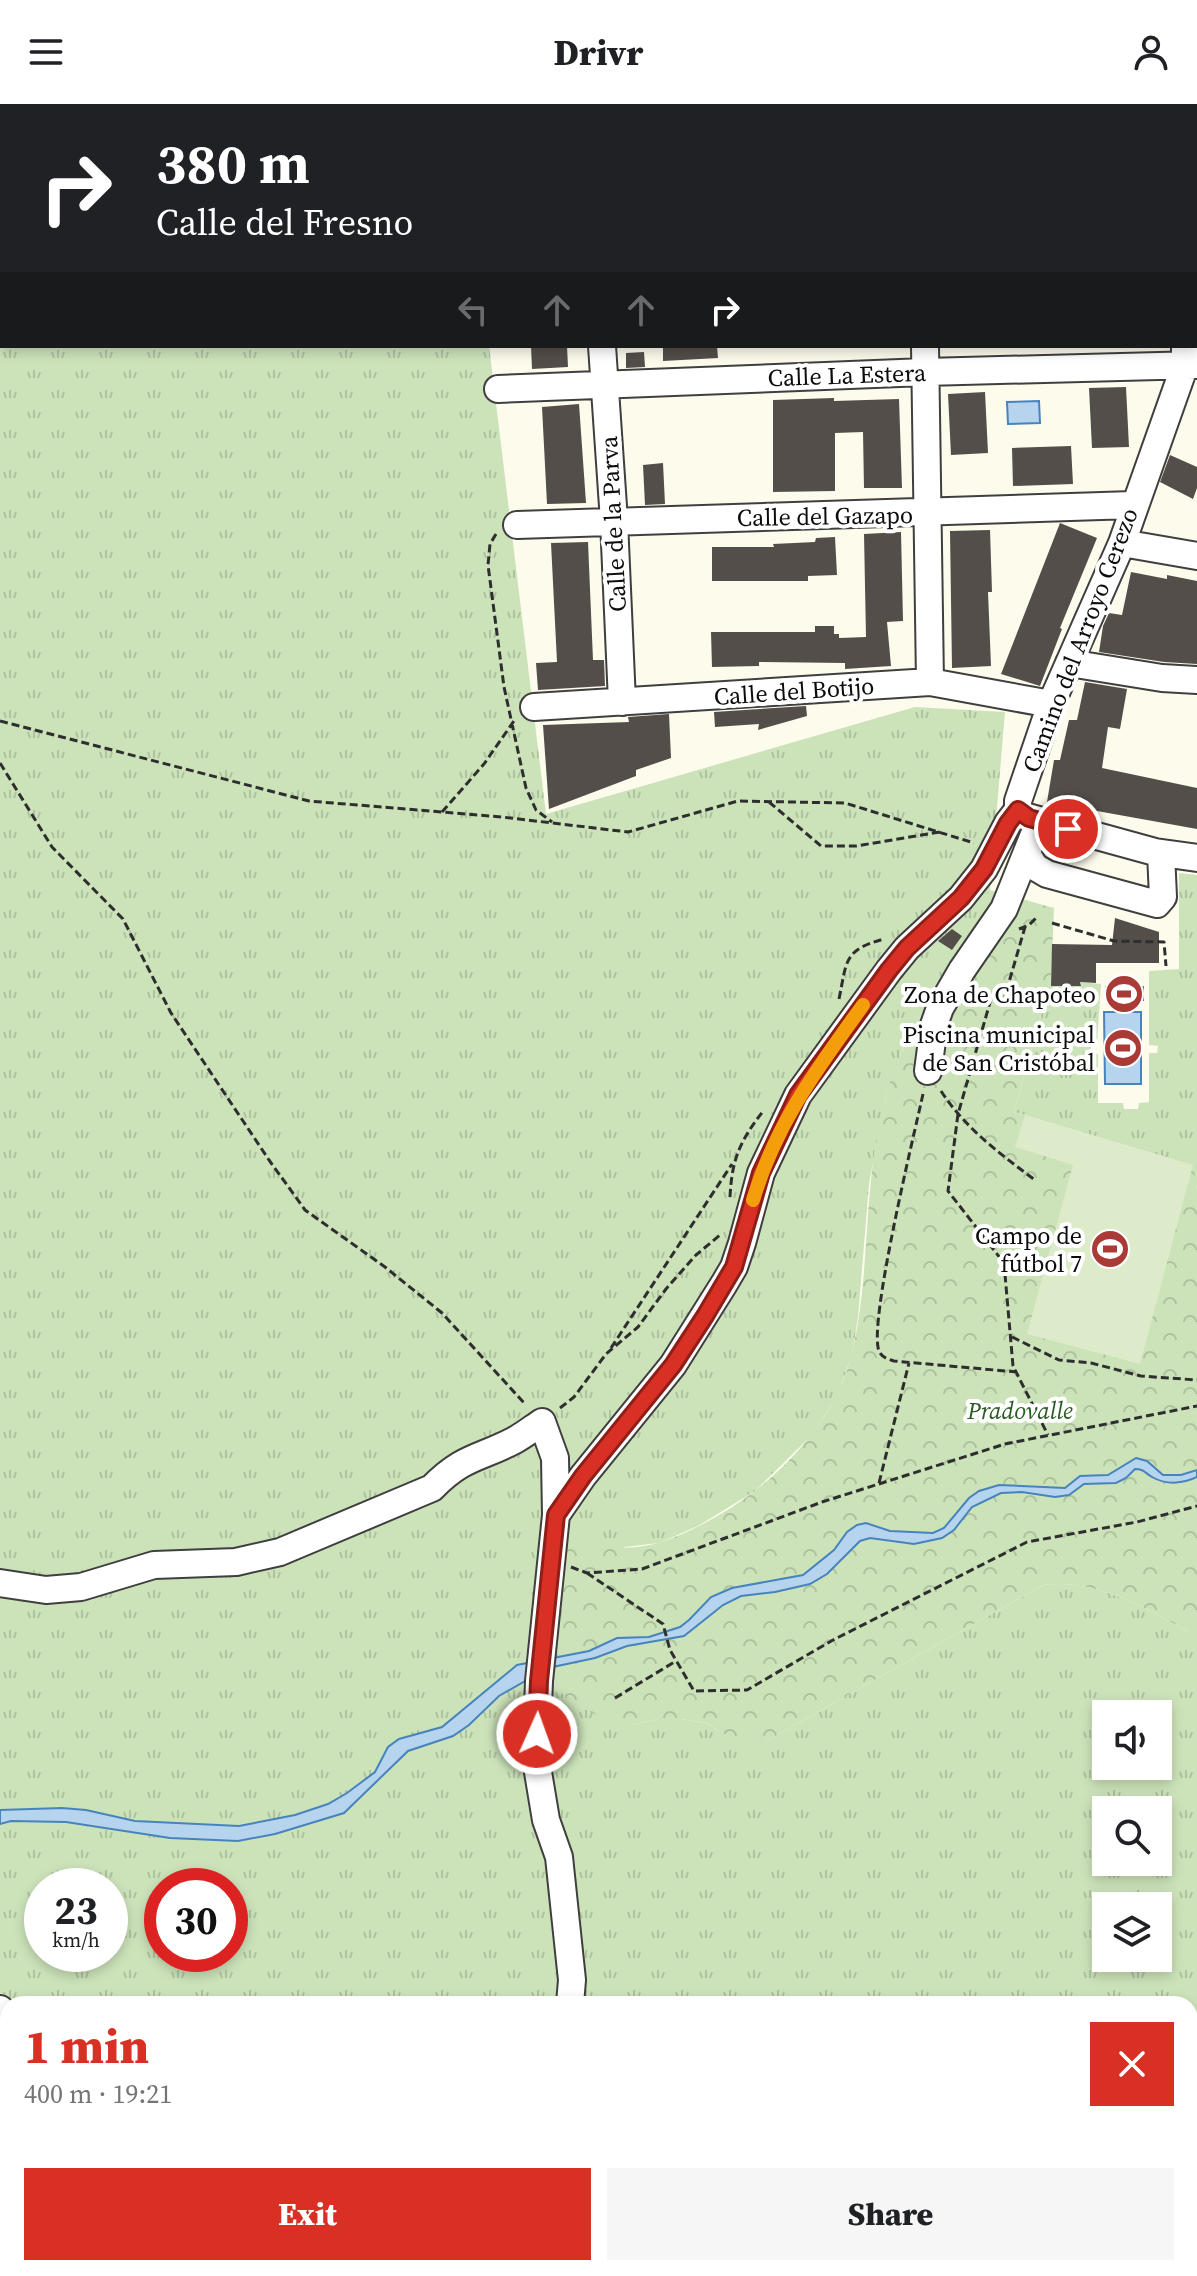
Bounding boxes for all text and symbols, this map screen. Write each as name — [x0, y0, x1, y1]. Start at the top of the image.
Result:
text: Drivr — [554, 28, 643, 77]
icon: menu — [24, 30, 68, 74]
icon: person — [1129, 30, 1173, 74]
text: 380 m — [156, 125, 310, 202]
icon: right — [24, 136, 128, 240]
text: Calle del Fresno — [156, 198, 413, 247]
icon: left — [451, 288, 495, 332]
icon: ahead — [535, 288, 579, 332]
icon: ahead — [619, 288, 663, 332]
icon: right — [703, 288, 747, 332]
street label: Calle La Estera — [767, 356, 928, 394]
street label: Calle de la Parva — [592, 434, 634, 613]
street label: Calle del Gazapo — [737, 498, 913, 534]
street label: Camino del Arroyo Cerezo — [1014, 503, 1146, 777]
street label: Calle del Botijo — [713, 669, 875, 713]
pin — [1034, 795, 1102, 863]
icon: arrive — [1046, 807, 1090, 851]
sports icon: Zona de Chapoteo — [1103, 973, 1145, 1015]
place label: Zona de Chapoteo — [904, 978, 1096, 1011]
place label: Piscina municipal de San Cristóbal — [903, 1018, 1095, 1079]
sports icon: Piscina municipal de San Cristóbal — [1102, 1027, 1144, 1069]
place label: Campo de fútbol 7 — [975, 1219, 1082, 1280]
sports icon: Campo de fútbol 7 — [1089, 1228, 1131, 1270]
park label: Pradovalle — [966, 1394, 1073, 1427]
position arrow — [495, 1692, 579, 1776]
map controls — [1092, 1700, 1172, 1972]
button: sound — [1092, 1700, 1172, 1780]
button: search — [1092, 1796, 1172, 1876]
speed limit sign: 30 — [144, 1868, 248, 1972]
text: 23 — [54, 1883, 98, 1937]
button: layers — [1092, 1892, 1172, 1972]
text: km/h — [52, 1926, 100, 1954]
text: 1 min — [24, 2013, 149, 2079]
button: close — [1090, 2022, 1174, 2106]
text: 400 m · 19:21 — [24, 2076, 172, 2112]
button: Exit — [24, 2168, 591, 2260]
button: Share — [607, 2168, 1174, 2260]

